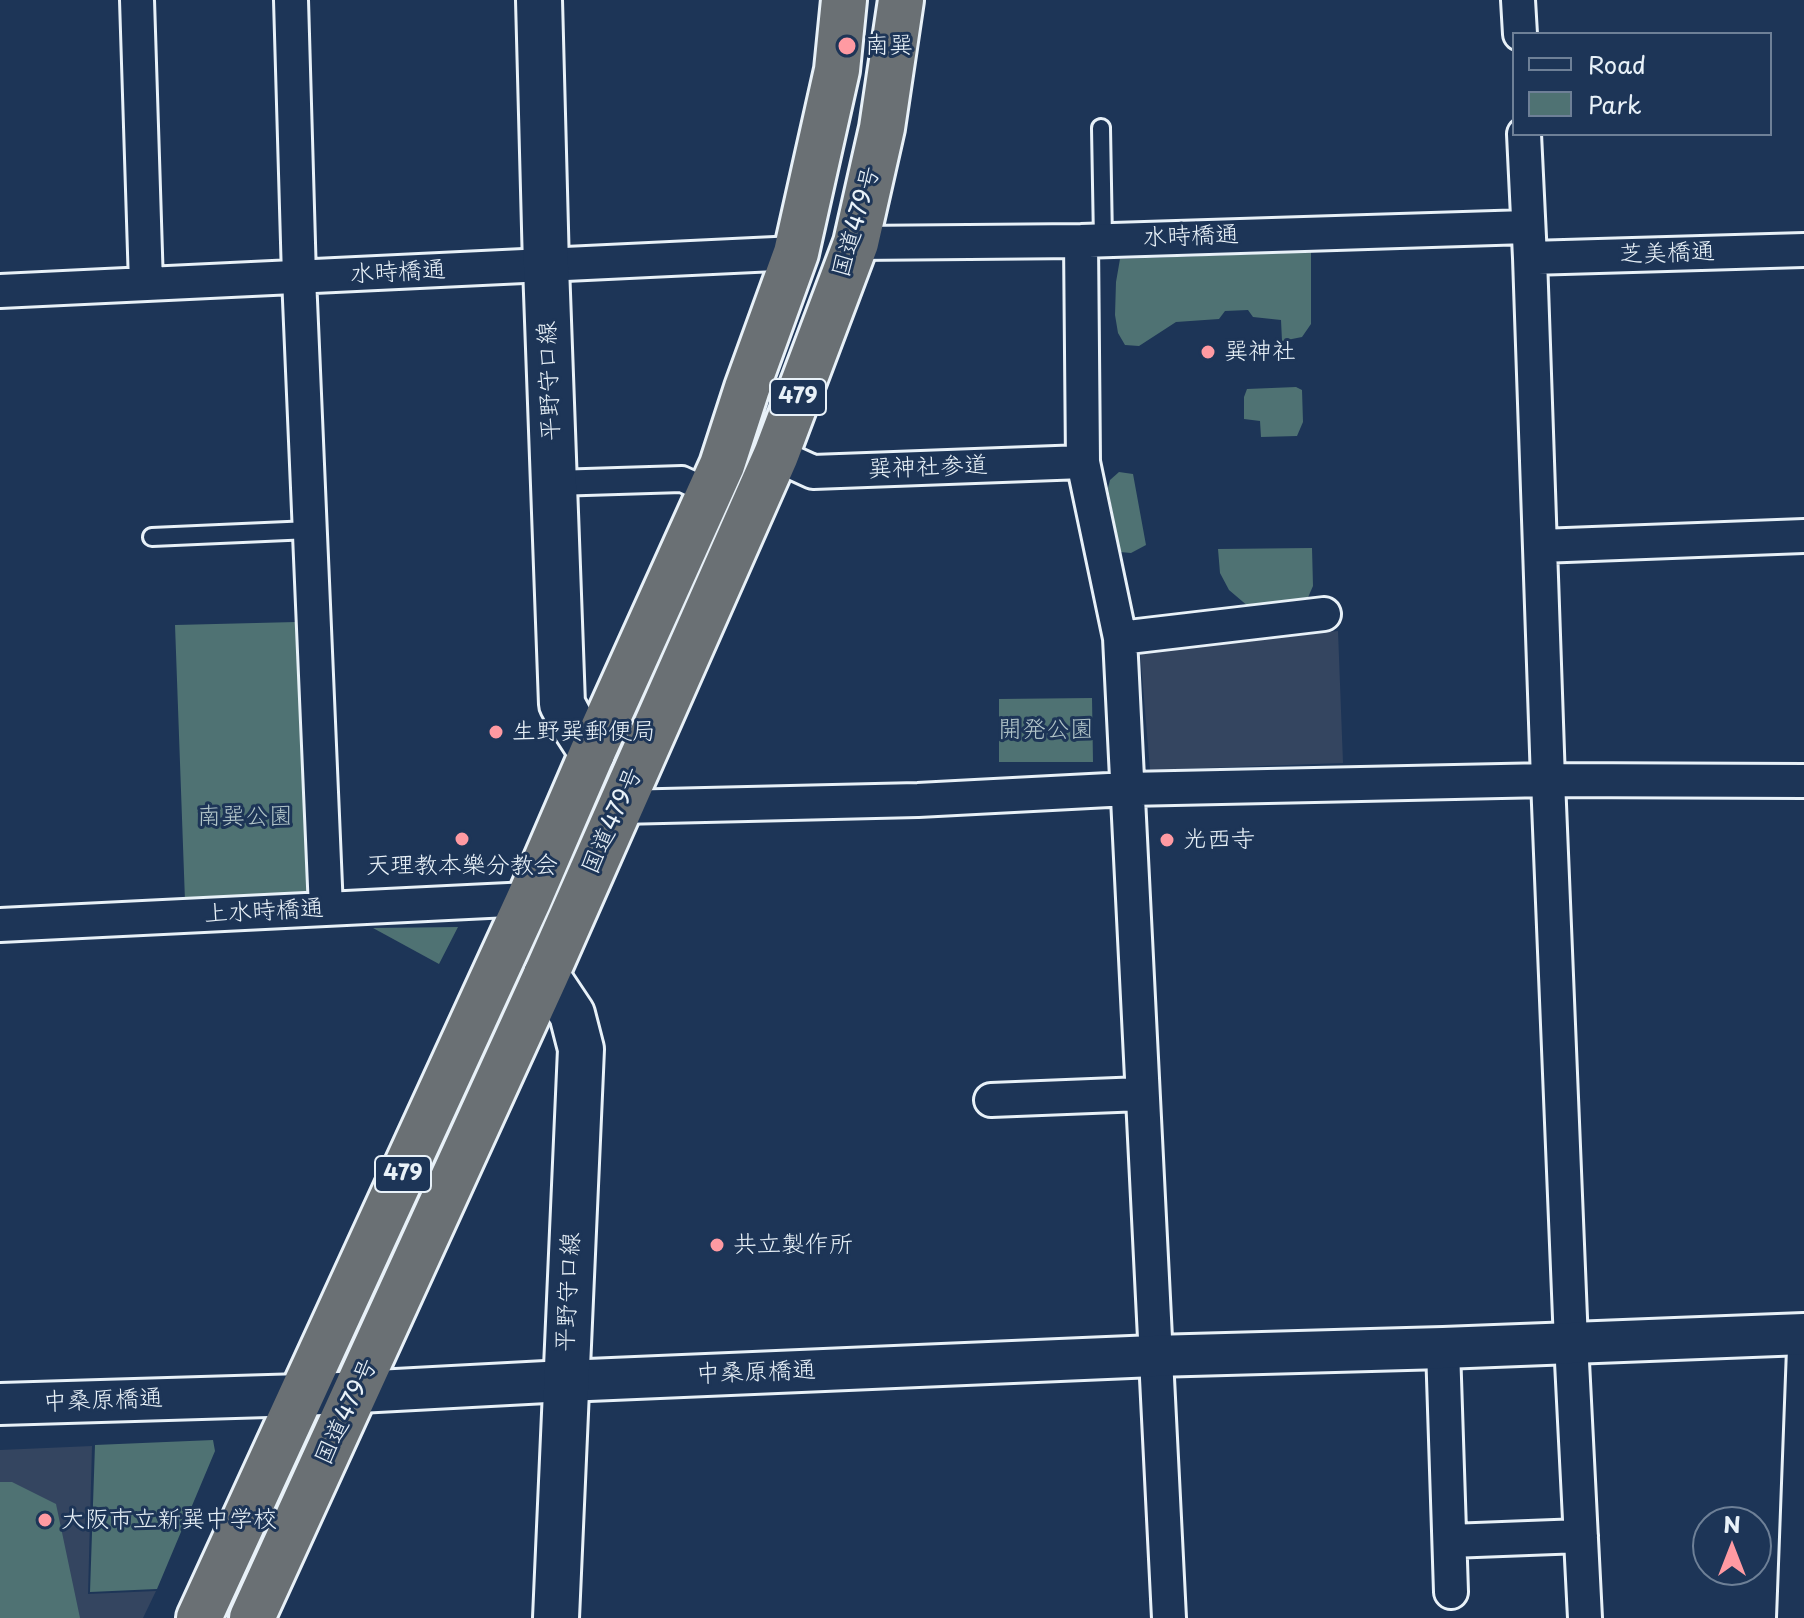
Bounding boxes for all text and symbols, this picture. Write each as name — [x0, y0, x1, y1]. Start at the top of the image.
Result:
place label: 南巽 — [865, 32, 913, 60]
legend — [1512, 32, 1772, 136]
marker: 南巽 — [836, 35, 858, 57]
text: Road — [1588, 46, 1646, 82]
text: Park — [1588, 86, 1642, 122]
street label: 国道479号 — [827, 163, 887, 281]
street label: 水時橋通 — [1143, 221, 1239, 253]
street label: 芝美橋通 — [1619, 238, 1715, 270]
street label: 水時橋通 — [349, 256, 447, 290]
street label: 平野守口線 — [534, 321, 566, 441]
place label: 巽神社 — [1224, 338, 1296, 366]
marker: 巽神社 — [1199, 343, 1217, 361]
road number: 479 — [770, 379, 826, 415]
street label: 巽神社参道 — [868, 452, 988, 484]
park label: 開発公園 — [998, 716, 1094, 744]
place label: 生野巽郵便局 — [512, 718, 656, 746]
marker: 生野巽郵便局 — [487, 723, 505, 741]
street label: 国道479号 — [577, 763, 649, 879]
park label: 南巽公園 — [197, 803, 293, 831]
place label: 光西寺 — [1183, 826, 1255, 854]
marker: 天理教本樂分教会 — [453, 830, 471, 848]
marker: 光西寺 — [1158, 831, 1176, 849]
place label: 天理教本樂分教会 — [366, 852, 558, 880]
street label: 上水時橋通 — [203, 894, 325, 930]
road number: 479 — [375, 1156, 431, 1192]
street label: 平野守口線 — [551, 1231, 587, 1353]
place label: 共立製作所 — [733, 1231, 853, 1259]
marker: 共立製作所 — [708, 1236, 726, 1254]
street label: 国道479号 — [310, 1354, 384, 1470]
street label: 中桑原橋通 — [696, 1357, 816, 1389]
street label: 中桑原橋通 — [43, 1385, 163, 1417]
place label: 大阪市立新巽中学校 — [61, 1506, 277, 1534]
north arrow — [1692, 1506, 1772, 1586]
text: N — [1723, 1507, 1741, 1540]
marker: 大阪市立新巽中学校 — [36, 1511, 54, 1529]

